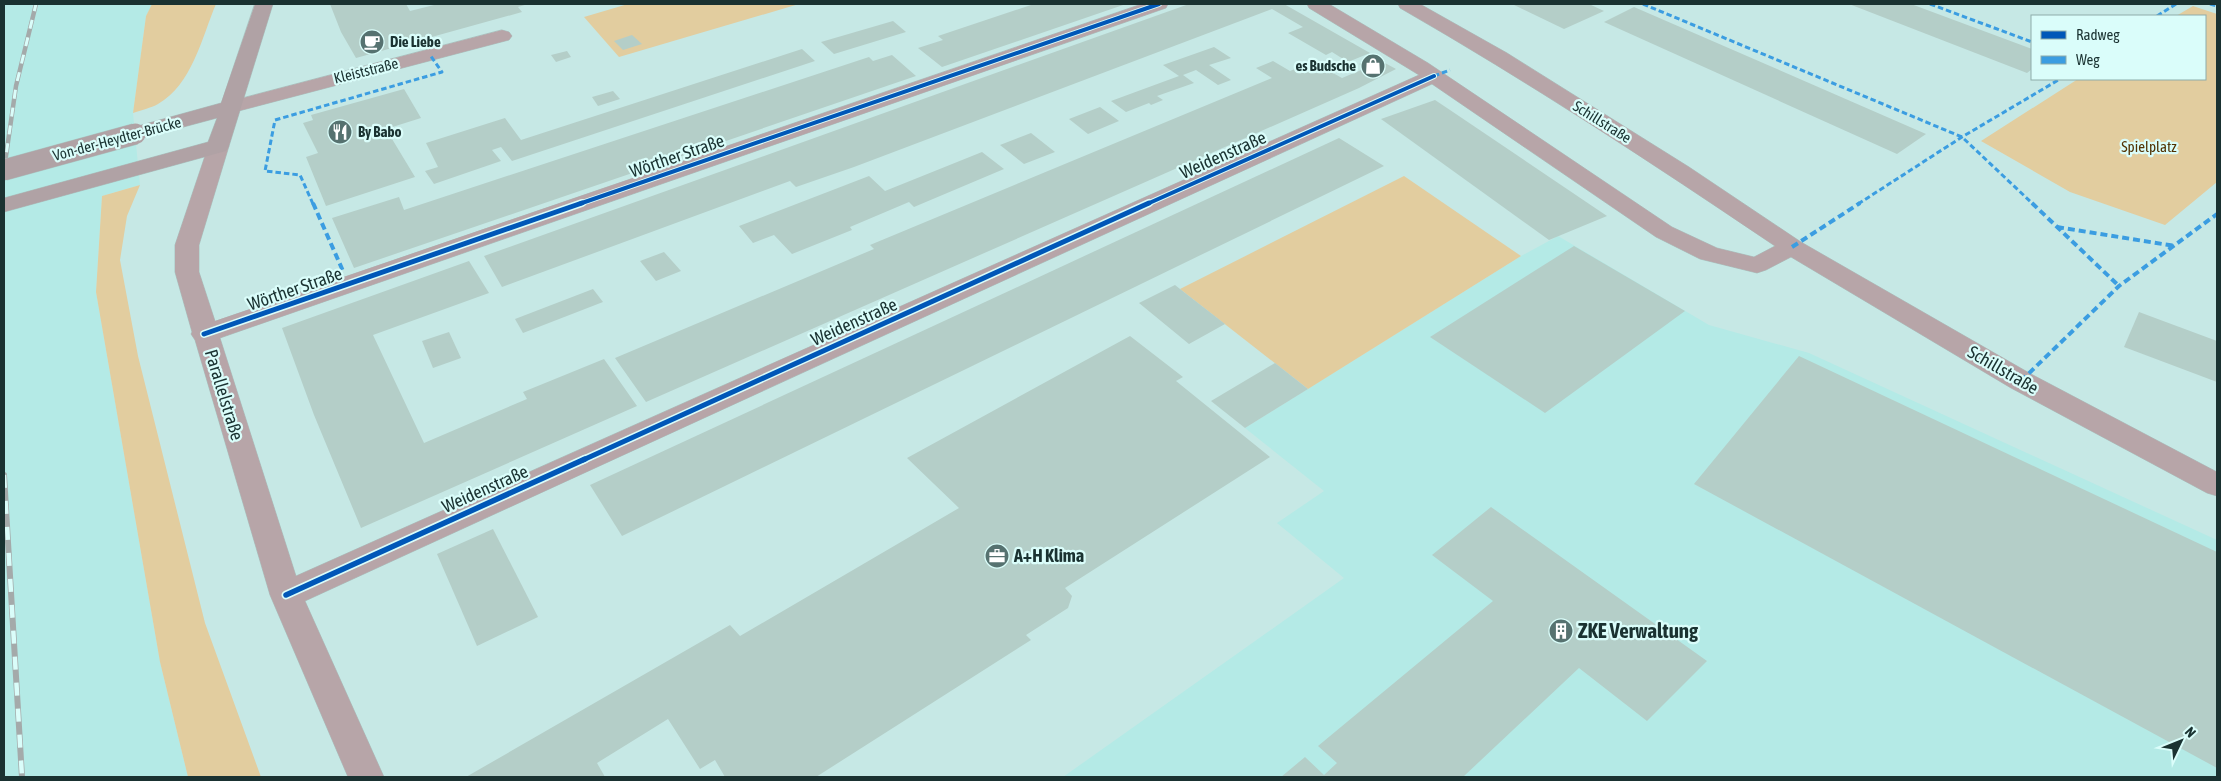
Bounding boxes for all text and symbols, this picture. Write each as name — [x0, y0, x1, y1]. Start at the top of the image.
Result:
legend — [2031, 15, 2206, 80]
text: Radweg — [2076, 26, 2120, 43]
cafe icon: Die Liebe — [359, 29, 385, 55]
place label: Die Liebe — [390, 33, 441, 50]
text: Weg — [2076, 51, 2100, 68]
shop icon: es Budsche — [1360, 53, 1386, 79]
street label: Kleiststraße — [332, 54, 400, 87]
place label: es Budsche — [1295, 57, 1356, 74]
street label: Schillstraße — [1570, 97, 1635, 146]
street label: Von-der-Heydter-Brücke — [51, 113, 183, 164]
restaurant icon: By Babo — [327, 119, 353, 145]
place label: By Babo — [358, 123, 402, 140]
street label: Weidenstraße — [1177, 126, 1269, 183]
street label: Wörther Straße — [627, 130, 727, 182]
park label: Spielplatz — [2121, 138, 2177, 155]
street label: Wörther Straße — [245, 263, 345, 315]
street label: Weidenstraße — [808, 293, 900, 350]
street label: Schillstraße — [1964, 341, 2042, 398]
street label: Parallelstraße — [201, 347, 248, 443]
street label: Weidenstraße — [439, 460, 531, 517]
office icon: A+H Klima — [984, 543, 1010, 569]
place label: A+H Klima — [1013, 545, 1084, 566]
building icon: ZKE Verwaltung — [1548, 618, 1574, 644]
place label: ZKE Verwaltung — [1578, 618, 1699, 642]
north arrow — [2156, 716, 2206, 766]
text: N — [2182, 724, 2199, 741]

